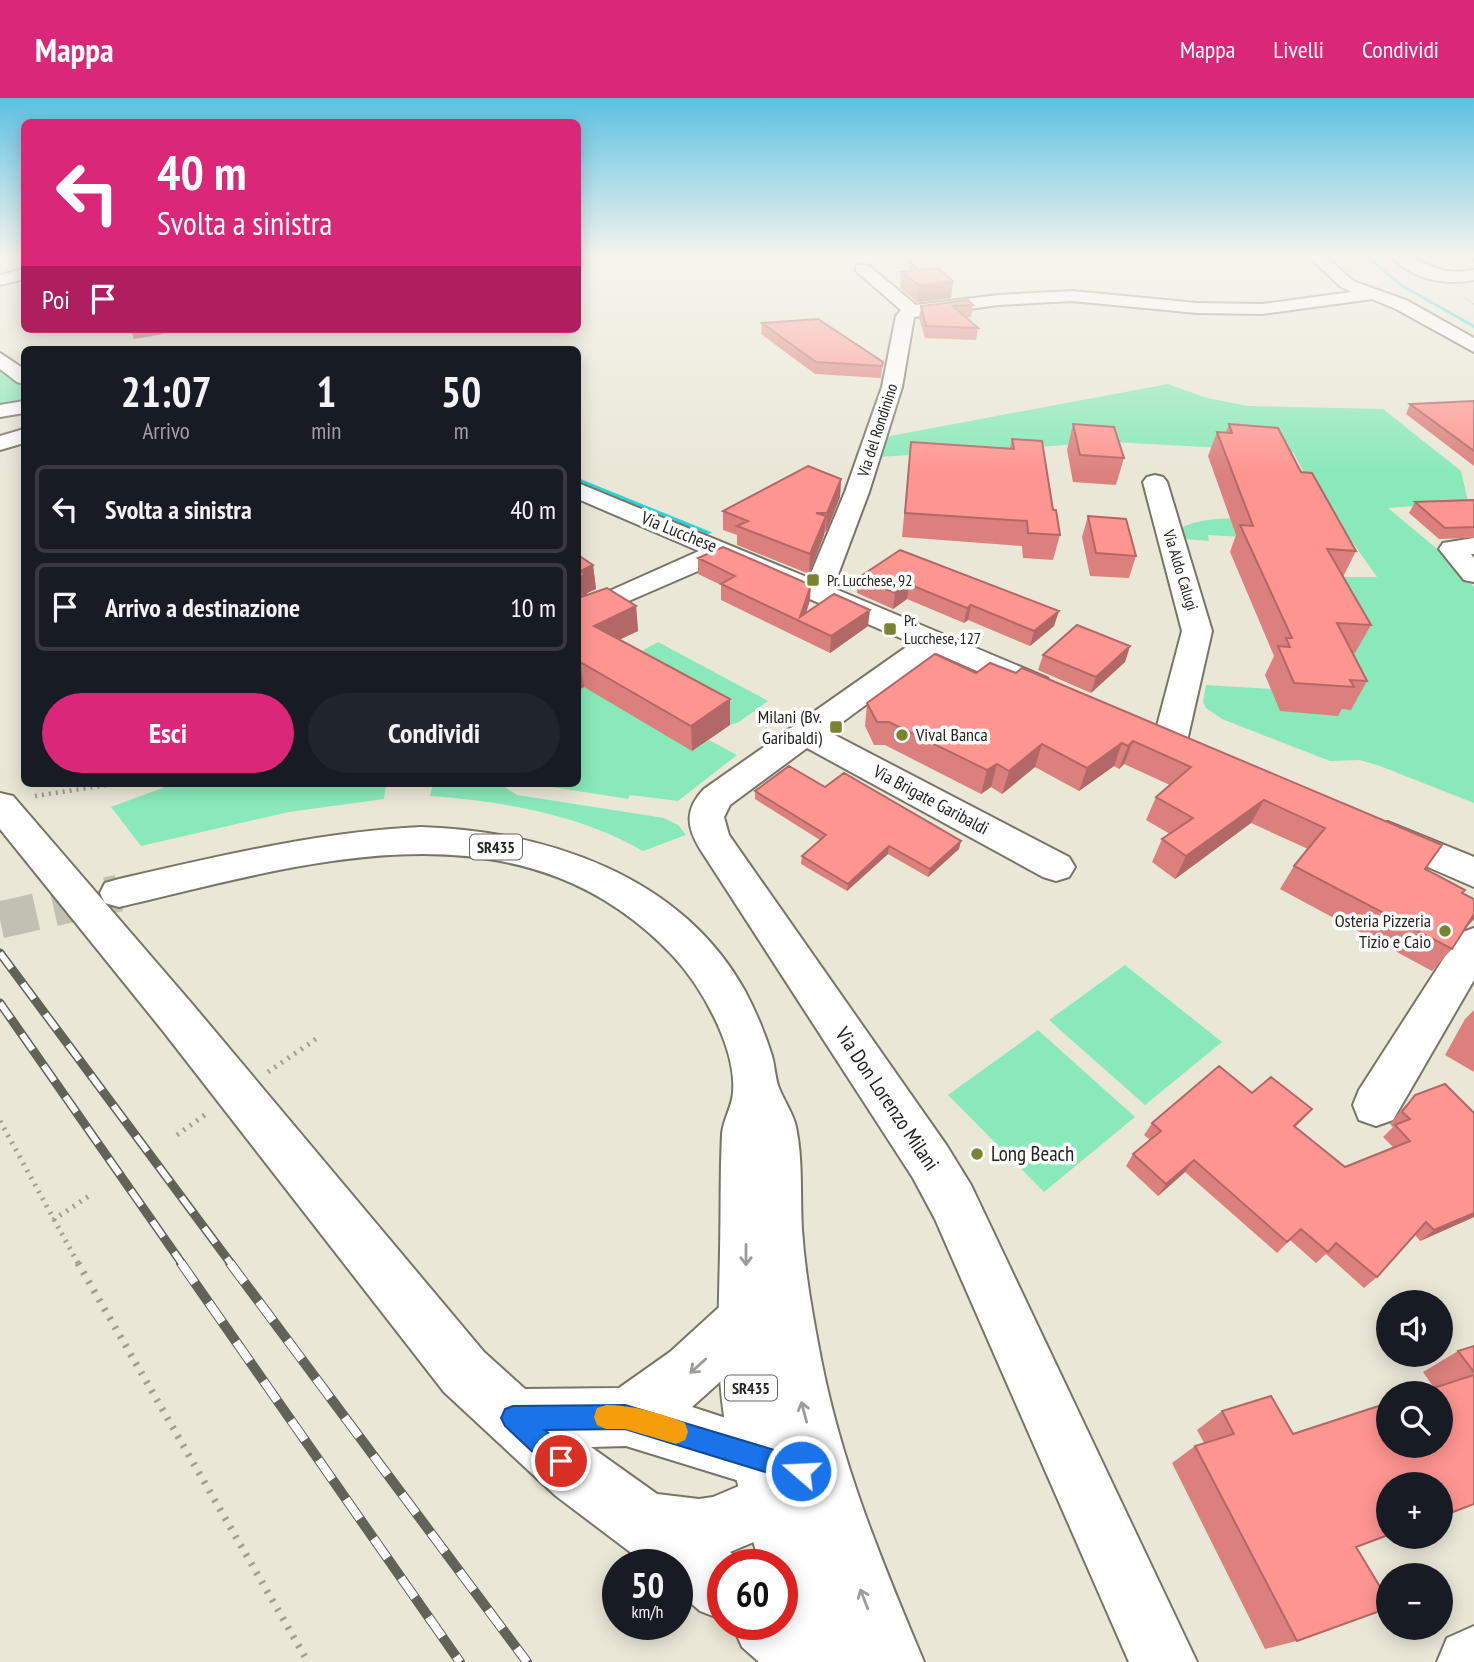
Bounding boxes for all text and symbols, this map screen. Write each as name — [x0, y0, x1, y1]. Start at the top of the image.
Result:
text: Mappa — [35, 28, 114, 71]
text: Mappa — [1180, 34, 1235, 65]
text: Livelli — [1273, 34, 1324, 65]
text: Condividi — [1362, 34, 1439, 65]
text: 40 m — [157, 140, 246, 204]
icon: left — [42, 147, 133, 238]
text: Svolta a sinistra — [157, 202, 332, 244]
icon: arrive — [84, 280, 122, 318]
text: Poi — [42, 283, 70, 316]
text: 21:07 — [121, 364, 212, 419]
text: 1 — [316, 364, 336, 419]
text: 50 — [441, 364, 481, 419]
street label: Via del Rondinino — [852, 381, 902, 480]
text: Arrivo — [142, 416, 190, 445]
text: min — [311, 416, 341, 445]
text: m — [454, 416, 469, 445]
icon: left — [46, 490, 84, 528]
text: Svolta a sinistra — [105, 493, 252, 526]
text: 40 m — [510, 493, 556, 526]
street label: Via Lucchese — [637, 506, 720, 557]
street label: Via Aldo Calugi — [1159, 526, 1203, 613]
place label: Pr. Lucchese, 92 — [827, 570, 912, 590]
marker: Pr. Lucchese, 92 — [805, 572, 821, 588]
icon: arrive — [46, 588, 84, 626]
text: Arrivo a destinazione — [105, 591, 300, 624]
text: 10 m — [510, 591, 556, 624]
place label: Pr. Lucchese, 127 — [904, 610, 981, 648]
marker: Pr. Lucchese, 127 — [882, 621, 898, 637]
button: Esci — [42, 693, 294, 773]
button: Condividi — [308, 693, 560, 773]
place label: Milani (Bv. Garibaldi) — [758, 705, 823, 749]
marker: Milani (Bv. Garibaldi) — [828, 719, 844, 735]
place label: Vival Banca — [915, 723, 988, 746]
marker: Vival Banca — [894, 727, 910, 743]
street label: Via Brigate Garibaldi — [869, 759, 993, 840]
road number: SR435 — [470, 834, 522, 860]
place label: Osteria Pizzeria Tizio e Caio — [1335, 909, 1431, 953]
marker: Osteria Pizzeria Tizio e Caio — [1437, 923, 1453, 939]
street label: Via Don Lorenzo Milani — [829, 1021, 945, 1176]
place label: Long Beach — [991, 1140, 1074, 1167]
marker: Long Beach — [969, 1146, 985, 1162]
one-way arrow — [739, 1243, 753, 1266]
map controls — [1376, 1290, 1453, 1640]
button: sound — [1376, 1290, 1453, 1367]
one-way arrow — [690, 1358, 707, 1375]
road number: SR435 — [725, 1376, 777, 1400]
button: search — [1376, 1381, 1453, 1458]
one-way arrow — [796, 1401, 809, 1423]
pin — [531, 1431, 591, 1491]
position arrow — [764, 1434, 838, 1508]
icon: arrive — [542, 1442, 580, 1480]
button: + — [1376, 1472, 1453, 1549]
speed limit sign: 60 — [707, 1549, 798, 1640]
text: 50 — [631, 1562, 664, 1608]
button: − — [1376, 1563, 1453, 1640]
one-way arrow — [856, 1588, 869, 1610]
text: km/h — [632, 1600, 663, 1623]

